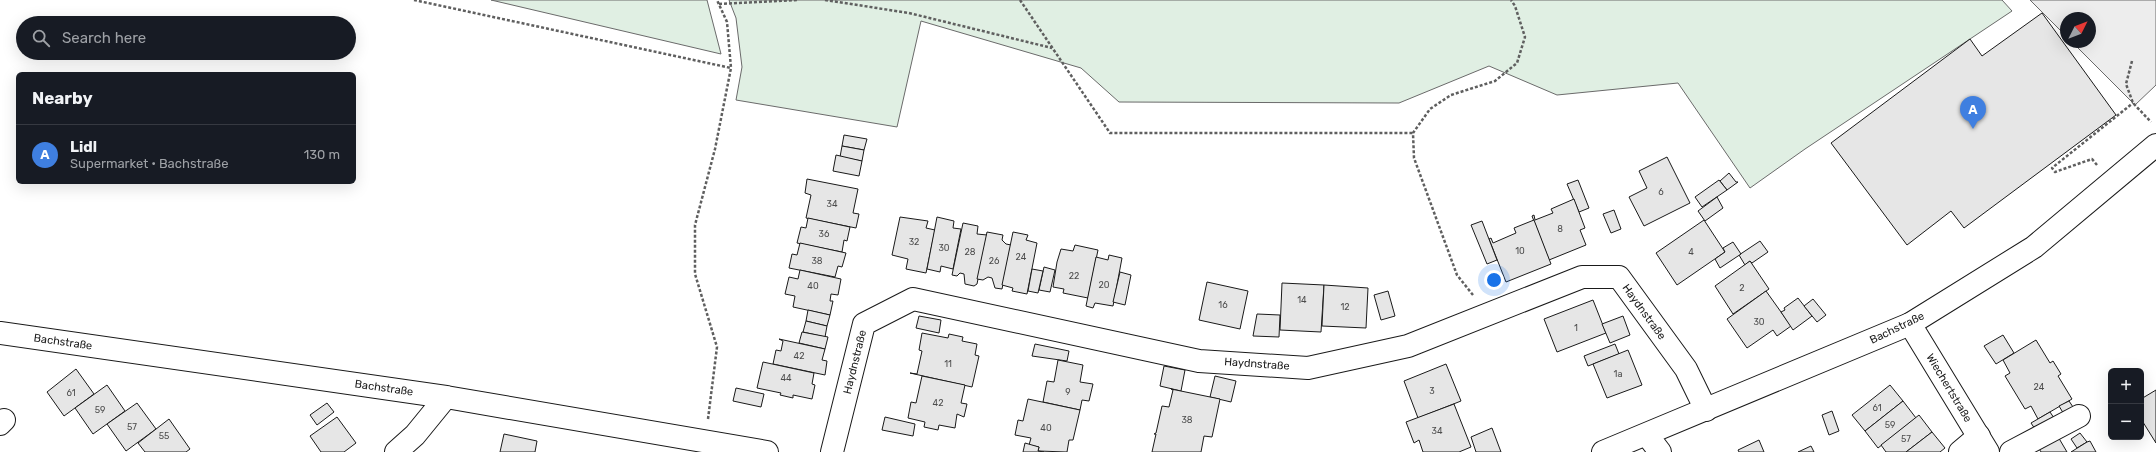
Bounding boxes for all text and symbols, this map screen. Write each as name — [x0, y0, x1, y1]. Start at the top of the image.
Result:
north arrow — [2060, 12, 2096, 48]
search box — [16, 16, 356, 60]
icon: search — [30, 27, 52, 49]
text: Search here — [62, 29, 146, 47]
text: Nearby — [32, 88, 93, 108]
pin: A — [1960, 96, 1986, 129]
text: Lidl — [70, 138, 97, 156]
text: A — [40, 147, 50, 162]
text: 130 m — [304, 147, 340, 162]
text: Supermarket · Bachstraße — [70, 156, 229, 171]
house number: 6 — [1658, 187, 1664, 197]
house number: 34 — [827, 199, 838, 209]
house number: 8 — [1557, 224, 1563, 234]
house number: 36 — [819, 229, 830, 239]
house number: 32 — [909, 237, 919, 247]
house number: 30 — [938, 243, 950, 253]
house number: 10 — [1515, 246, 1525, 256]
house number: 28 — [964, 247, 976, 257]
house number: 4 — [1688, 247, 1694, 257]
house number: 24 — [1016, 252, 1027, 262]
house number: 38 — [811, 256, 823, 266]
house number: 26 — [989, 256, 1000, 266]
your location — [1484, 270, 1504, 290]
house number: 22 — [1069, 271, 1079, 281]
house number: 20 — [1099, 280, 1110, 290]
house number: 40 — [807, 281, 819, 291]
street label: Haydnstraße — [1619, 282, 1669, 342]
house number: 2 — [1739, 283, 1745, 293]
house number: 14 — [1297, 295, 1307, 305]
house number: 16 — [1218, 300, 1228, 310]
house number: 12 — [1340, 302, 1350, 312]
street label: Bachstraße — [1868, 309, 1926, 347]
house number: 30 — [1753, 317, 1765, 327]
house number: 1 — [1574, 323, 1578, 333]
street label: Haydnstraße — [841, 329, 869, 395]
street label: Bachstraße — [33, 331, 93, 353]
house number: 42 — [794, 351, 804, 361]
street label: Wiechertstraße — [1923, 351, 1975, 425]
street label: Haydnstraße — [1224, 355, 1290, 373]
house number: 11 — [944, 359, 952, 369]
map controls — [2108, 368, 2144, 440]
button: + — [2108, 368, 2144, 404]
house number: 1a — [1614, 369, 1622, 379]
house number: 44 — [780, 373, 792, 383]
street label: Bachstraße — [354, 377, 414, 399]
house number: 24 — [2034, 382, 2045, 392]
house number: 3 — [1429, 386, 1435, 396]
house number: 9 — [1065, 387, 1071, 397]
house number: 61 — [66, 388, 76, 398]
house number: 42 — [933, 398, 943, 408]
house number: 61 — [1872, 403, 1882, 413]
button: − — [2108, 404, 2144, 440]
house number: 59 — [95, 405, 105, 415]
house number: 38 — [1181, 415, 1193, 425]
house number: 59 — [1885, 420, 1895, 430]
house number: 57 — [127, 422, 137, 432]
house number: 40 — [1040, 423, 1052, 433]
house number: 34 — [1432, 426, 1443, 436]
house number: 55 — [159, 431, 169, 441]
house number: 57 — [1901, 434, 1911, 444]

